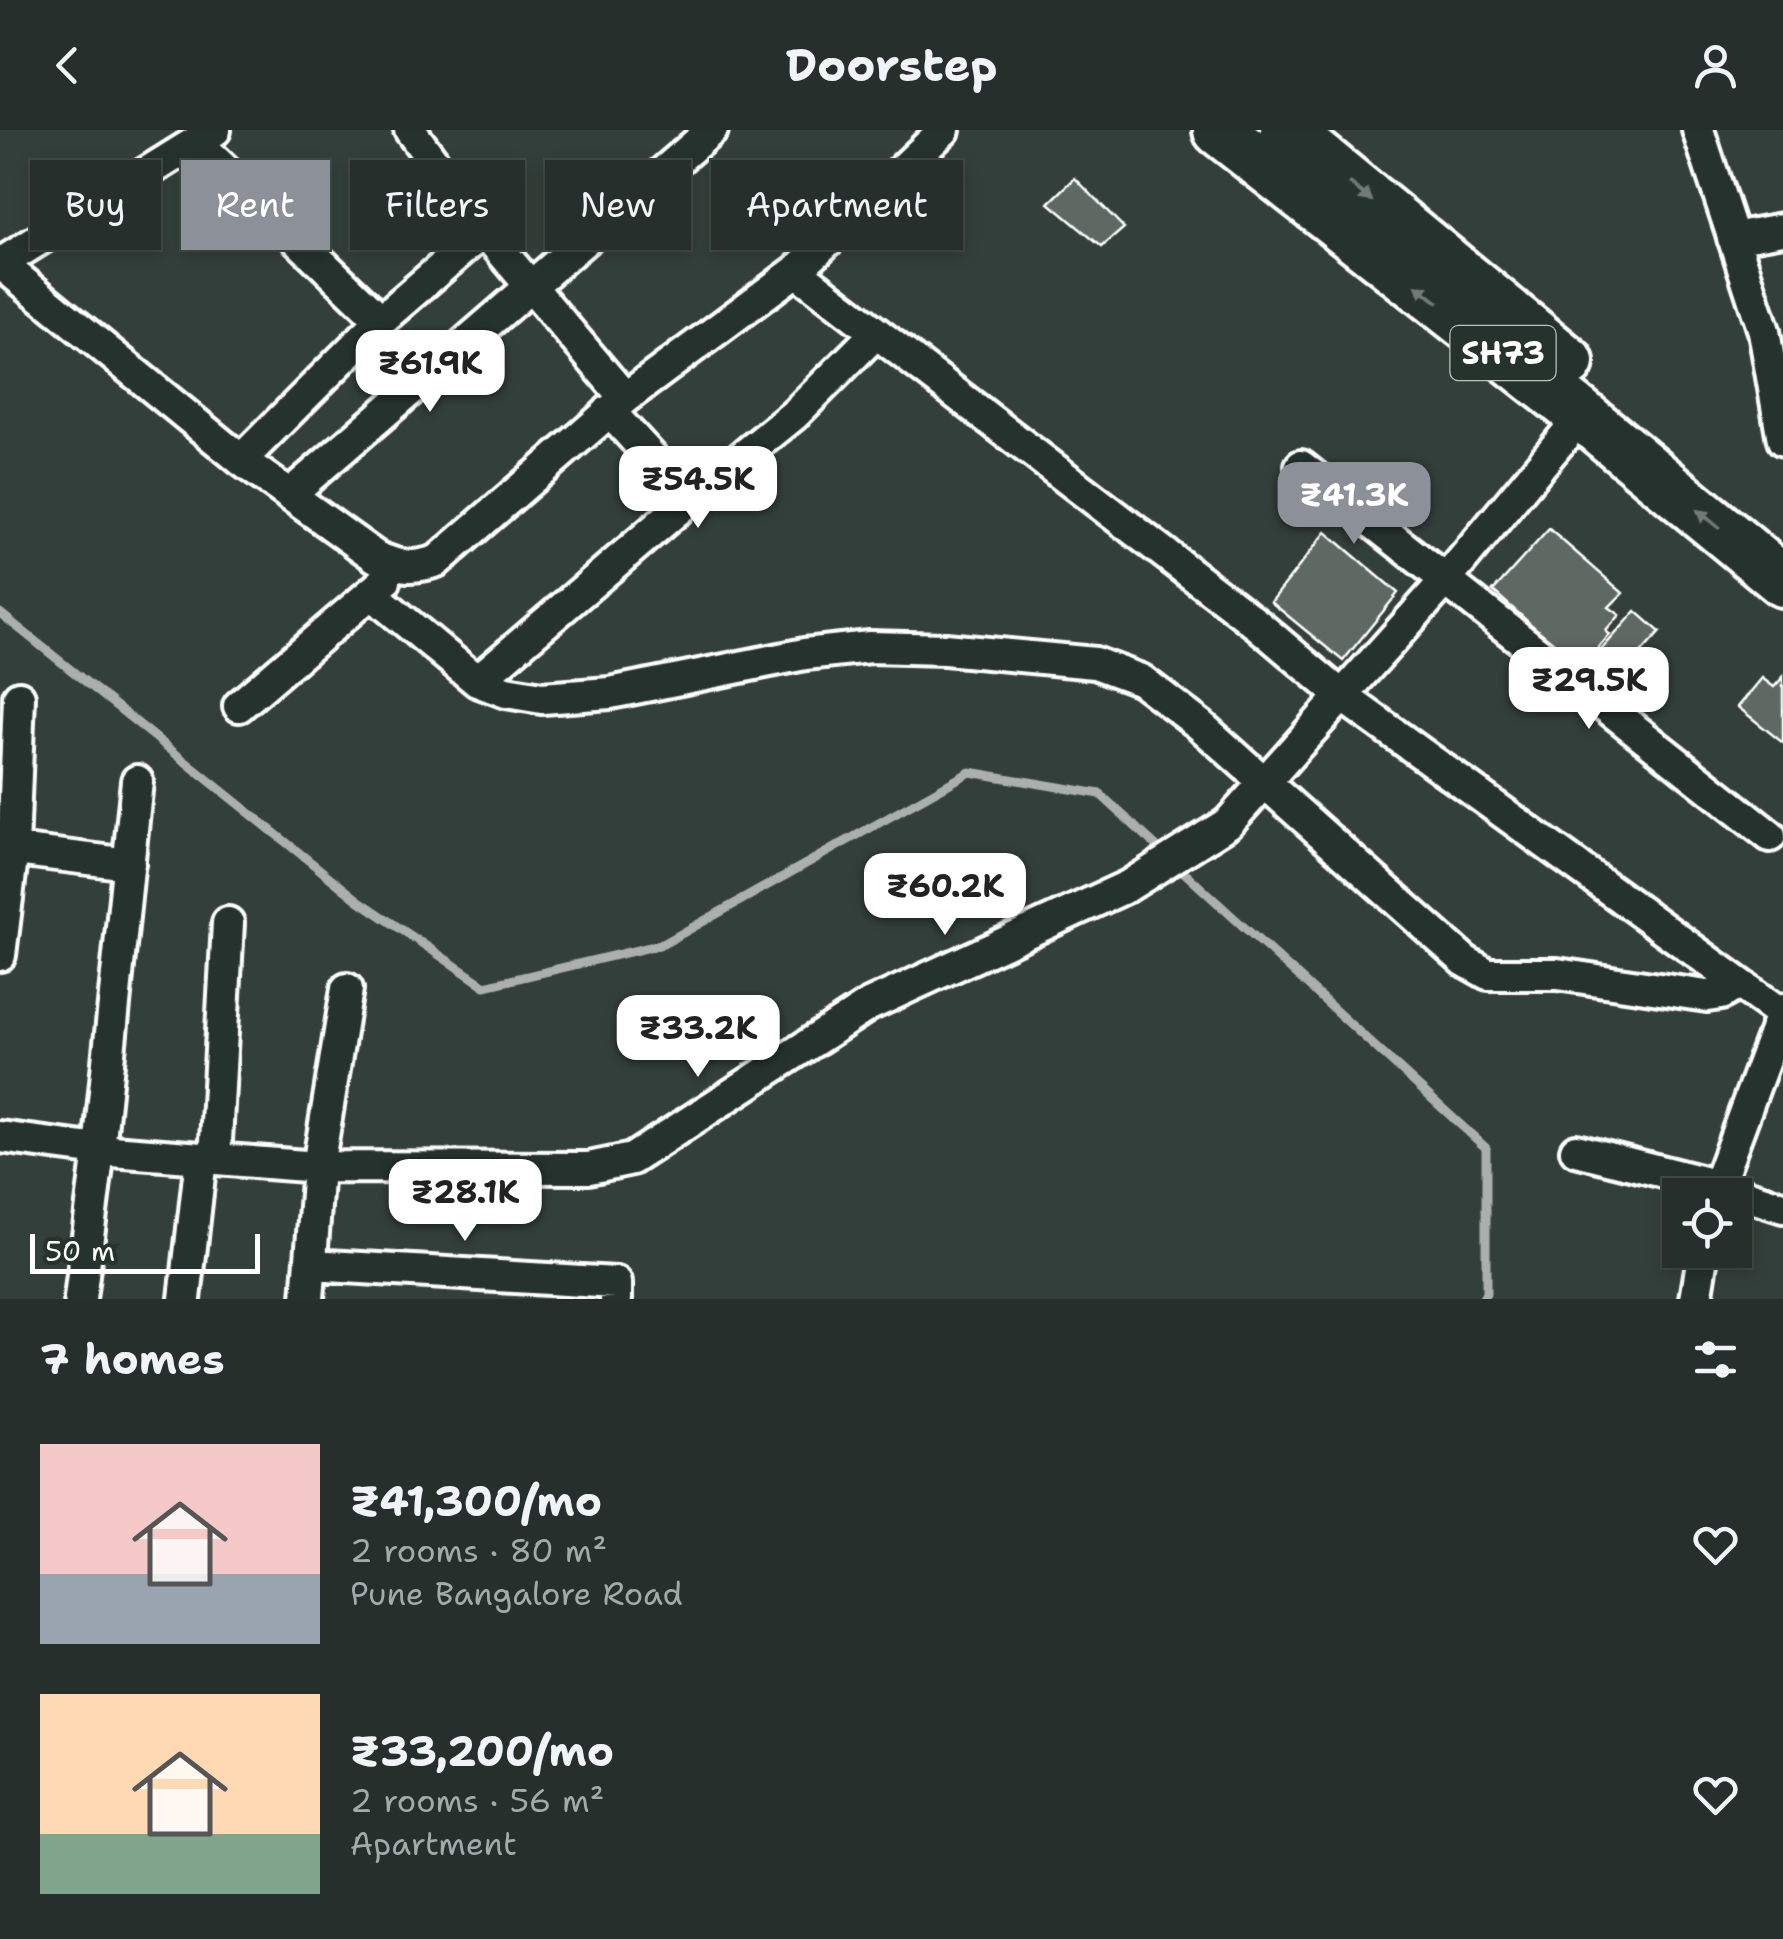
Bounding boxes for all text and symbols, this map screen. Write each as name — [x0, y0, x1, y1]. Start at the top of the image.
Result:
text: Doorstep — [786, 35, 997, 95]
icon: back — [40, 38, 95, 93]
icon: person — [1688, 38, 1743, 93]
chip: Buy — [30, 160, 161, 250]
chip: Rent — [181, 160, 330, 250]
chip: Filters — [350, 160, 525, 250]
chip: New — [545, 160, 691, 250]
chip: Apartment — [711, 160, 963, 250]
one-way arrow — [1349, 181, 1374, 202]
one-way arrow — [1414, 284, 1440, 304]
road number: SH73 — [1450, 326, 1556, 380]
pin: ₹61.9K — [349, 330, 511, 415]
text: ₹61.9K — [378, 341, 482, 384]
pin: ₹54.5K — [617, 446, 779, 531]
text: ₹54.5K — [641, 457, 755, 500]
pin: ₹41.3K — [1273, 462, 1435, 547]
text: ₹41.3K — [1300, 473, 1408, 516]
one-way arrow — [1695, 509, 1720, 530]
pin: ₹29.5K — [1508, 647, 1670, 732]
text: ₹29.5K — [1531, 658, 1647, 701]
pin: ₹60.2K — [864, 853, 1026, 938]
text: ₹60.2K — [886, 864, 1004, 907]
pin: ₹33.2K — [617, 995, 779, 1080]
text: ₹33.2K — [639, 1006, 757, 1049]
pin: ₹28.1K — [384, 1159, 546, 1244]
text: ₹28.1K — [411, 1170, 519, 1213]
map controls — [1662, 1178, 1752, 1268]
button: locate — [1662, 1178, 1752, 1268]
scale bar — [30, 1229, 260, 1274]
text: 50 m — [45, 1232, 115, 1270]
text: 7 homes — [40, 1331, 225, 1387]
icon: filters — [1688, 1332, 1743, 1387]
text: ₹41,300/mo — [350, 1473, 602, 1529]
icon: home — [120, 1484, 240, 1604]
icon: heart — [1688, 1517, 1743, 1572]
text: 2 rooms · 80 m² — [350, 1529, 607, 1572]
text: Pune Bangalore Road — [350, 1572, 683, 1615]
text: ₹33,200/mo — [350, 1723, 614, 1779]
icon: home — [120, 1734, 240, 1854]
icon: heart — [1688, 1767, 1743, 1822]
text: 2 rooms · 56 m² — [350, 1779, 604, 1822]
text: Apartment — [350, 1822, 517, 1865]

